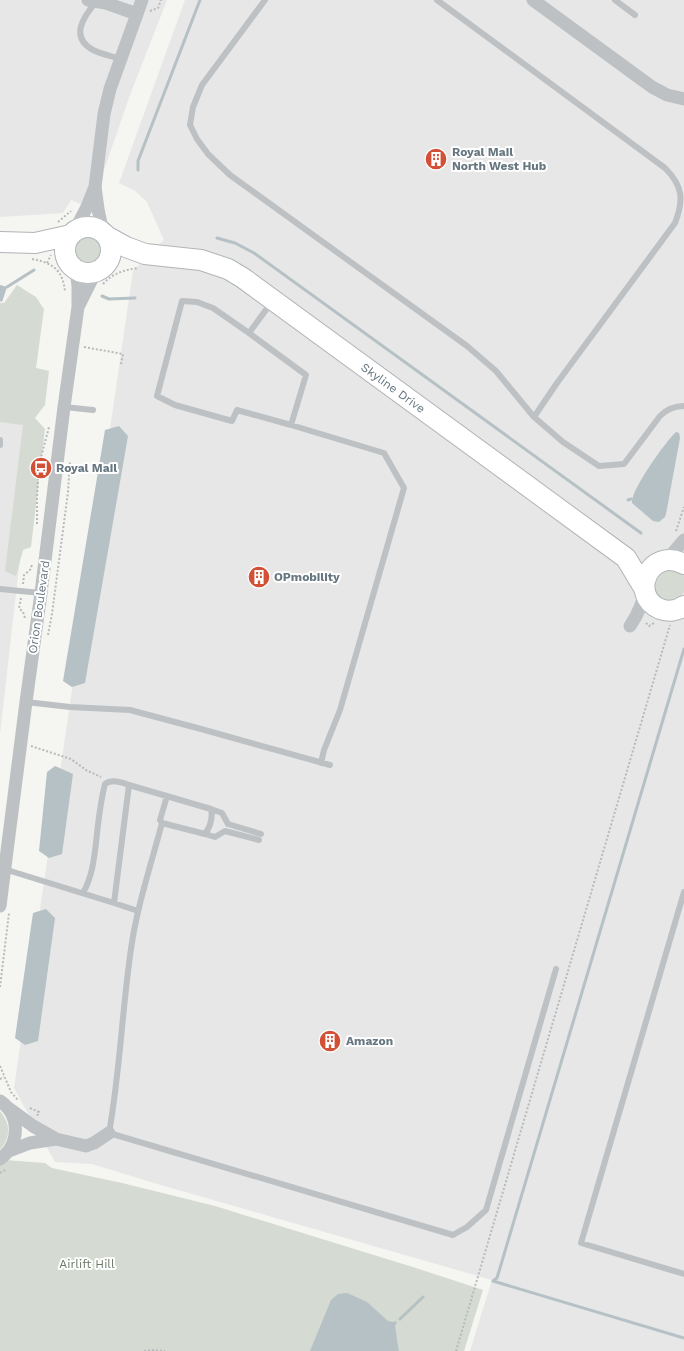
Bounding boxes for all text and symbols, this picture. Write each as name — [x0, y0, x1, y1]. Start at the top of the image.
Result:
place label: Royal Mail North West Hub — [452, 145, 547, 173]
building icon: Royal Mail North West Hub — [423, 146, 449, 172]
street label: Skyline Drive — [358, 360, 428, 416]
bus stop icon: Royal Mail — [28, 455, 54, 481]
place label: Royal Mail — [56, 461, 117, 475]
street label: Orion Boulevard — [26, 560, 52, 654]
building icon: OPmobility — [246, 564, 272, 590]
place label: OPmobility — [274, 570, 340, 584]
building icon: Amazon — [317, 1028, 343, 1054]
place label: Amazon — [346, 1034, 393, 1048]
park label: Airlift Hill — [59, 1257, 115, 1271]

